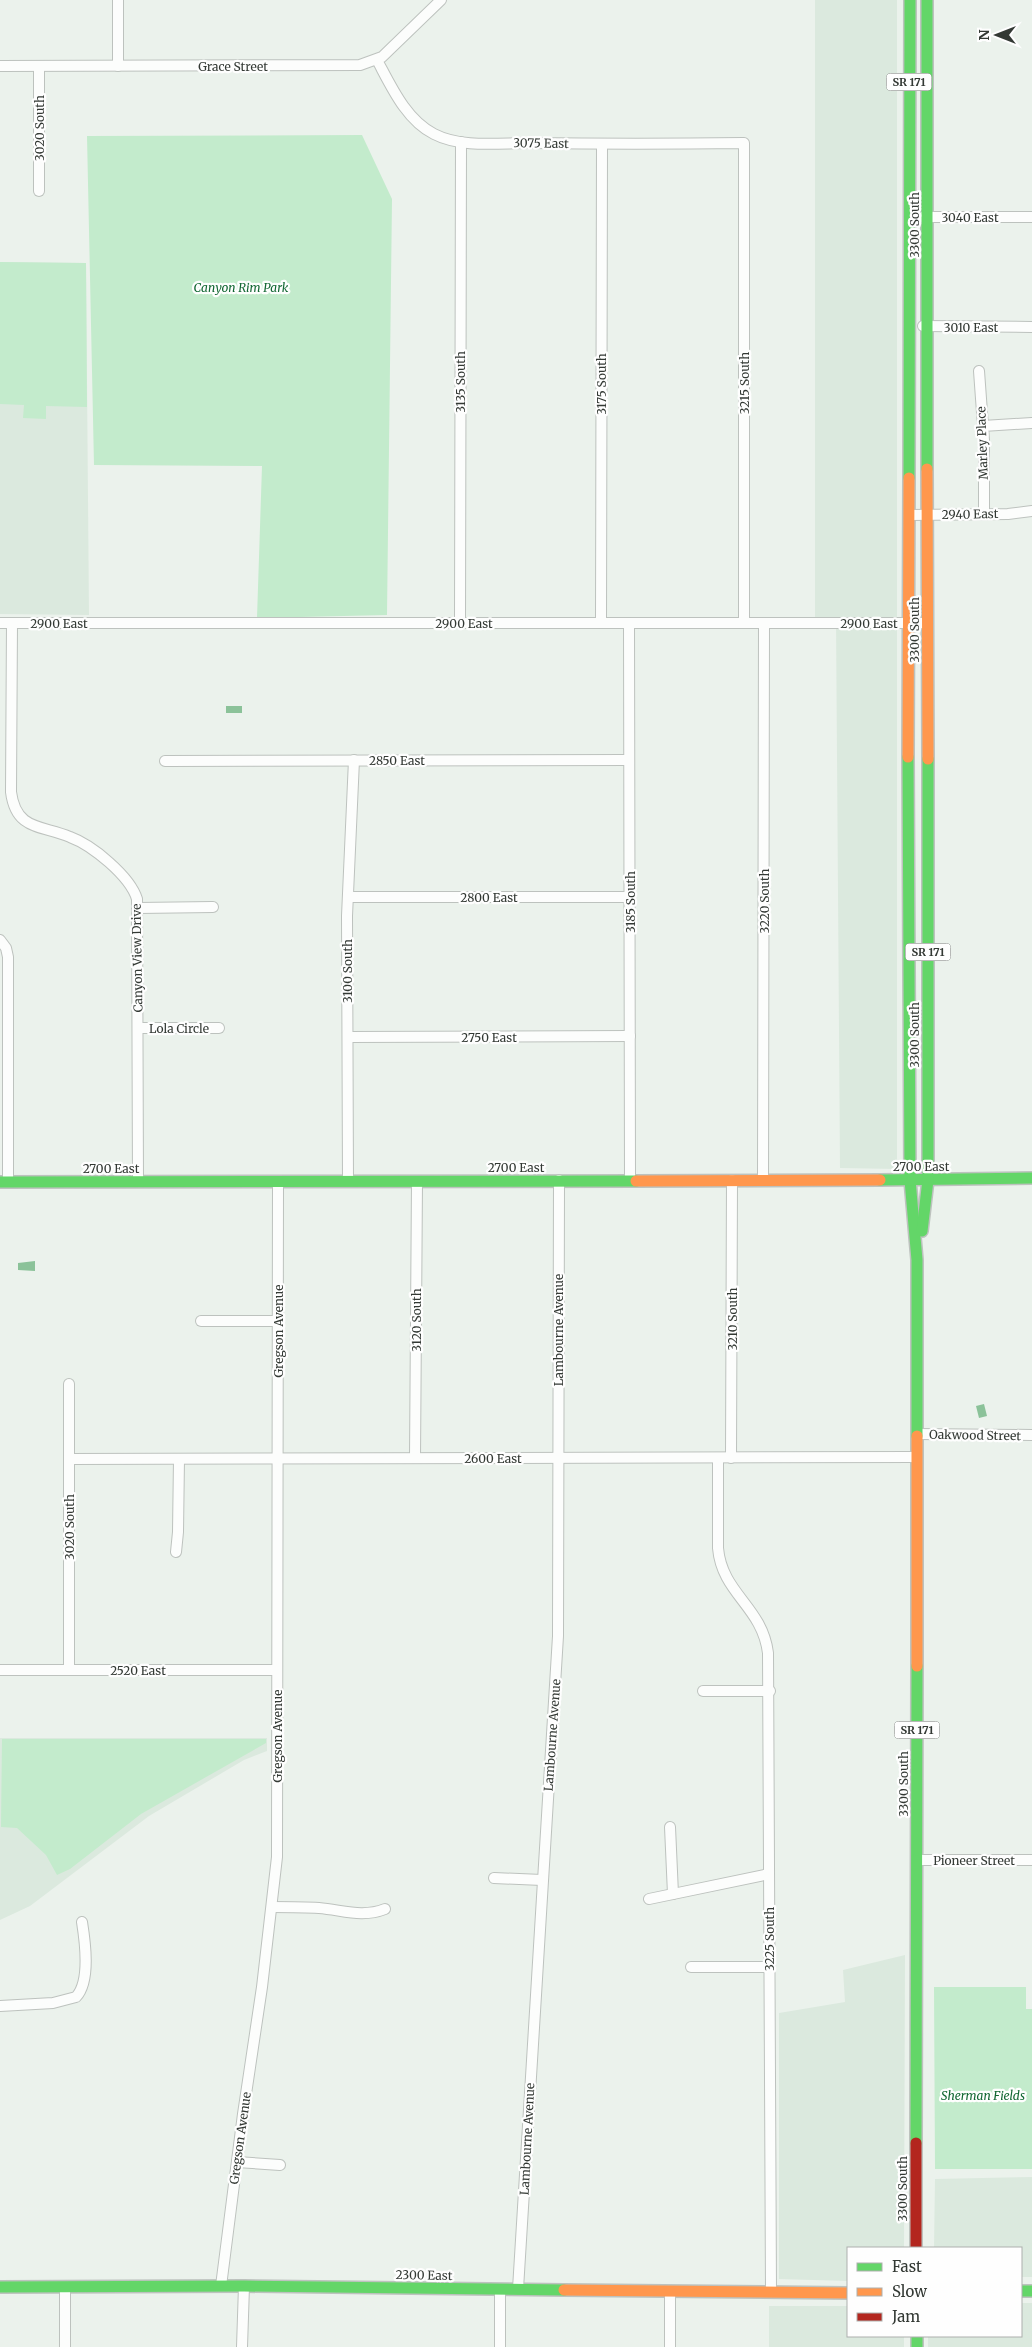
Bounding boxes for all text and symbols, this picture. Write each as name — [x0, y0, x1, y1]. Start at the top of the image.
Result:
north arrow — [972, 10, 1022, 60]
text: N — [975, 29, 993, 41]
street label: Grace Street — [198, 59, 268, 74]
road number: SR 171 — [886, 74, 932, 90]
street label: 3020 South — [32, 95, 47, 161]
street label: 3075 East — [513, 135, 569, 151]
street label: 3300 South — [907, 192, 922, 258]
street label: 3040 East — [941, 210, 999, 225]
park label: Canyon Rim Park — [194, 280, 289, 295]
street label: 3010 East — [944, 320, 999, 335]
street label: 3135 South — [453, 351, 468, 413]
street label: 3215 South — [737, 352, 752, 414]
street label: 3175 South — [594, 353, 609, 415]
street label: Marley Place — [973, 406, 991, 480]
street label: 2940 East — [942, 506, 999, 522]
street label: 3300 South — [907, 597, 922, 663]
street label: 2900 East — [30, 616, 88, 631]
street label: 2900 East — [435, 616, 493, 631]
street label: 2900 East — [840, 616, 898, 631]
street label: 2850 East — [369, 753, 425, 768]
street label: 3220 South — [757, 868, 772, 934]
street label: 3185 South — [623, 871, 638, 933]
street label: 2800 East — [460, 890, 518, 905]
street label: Canyon View Drive — [129, 903, 145, 1013]
street label: 3100 South — [340, 939, 355, 1003]
road number: SR 171 — [906, 944, 950, 960]
street label: 3300 South — [907, 1002, 922, 1068]
street label: Lola Circle — [149, 1021, 209, 1036]
street label: 2750 East — [461, 1030, 517, 1045]
street label: 2700 East — [893, 1159, 950, 1174]
street label: 2700 East — [488, 1160, 545, 1175]
street label: 2700 East — [83, 1161, 140, 1176]
street label: Lambourne Avenue — [551, 1274, 566, 1386]
street label: Gregson Avenue — [271, 1285, 286, 1377]
street label: 3120 South — [409, 1288, 424, 1352]
street label: 3210 South — [725, 1288, 740, 1350]
street label: Oakwood Street — [929, 1427, 1021, 1443]
street label: 2600 East — [464, 1451, 522, 1466]
street label: 3020 South — [62, 1494, 77, 1560]
street label: 2520 East — [110, 1663, 166, 1678]
street label: Lambourne Avenue — [541, 1678, 563, 1792]
street label: Gregson Avenue — [270, 1690, 285, 1782]
road number: SR 171 — [894, 1722, 940, 1738]
street label: 3300 South — [896, 1751, 911, 1817]
street label: Pioneer Street — [933, 1853, 1015, 1868]
street label: 3225 South — [762, 1907, 777, 1971]
street label: Lambourne Avenue — [517, 2082, 537, 2196]
park label: Sherman Fields — [941, 2088, 1025, 2103]
street label: Gregson Avenue — [226, 2091, 254, 2185]
street label: 3300 South — [895, 2156, 910, 2222]
legend — [847, 2247, 1022, 2337]
text: Fast — [892, 2257, 922, 2276]
street label: 2300 East — [395, 2267, 453, 2283]
text: Slow — [892, 2282, 927, 2301]
text: Jam — [891, 2307, 920, 2326]

